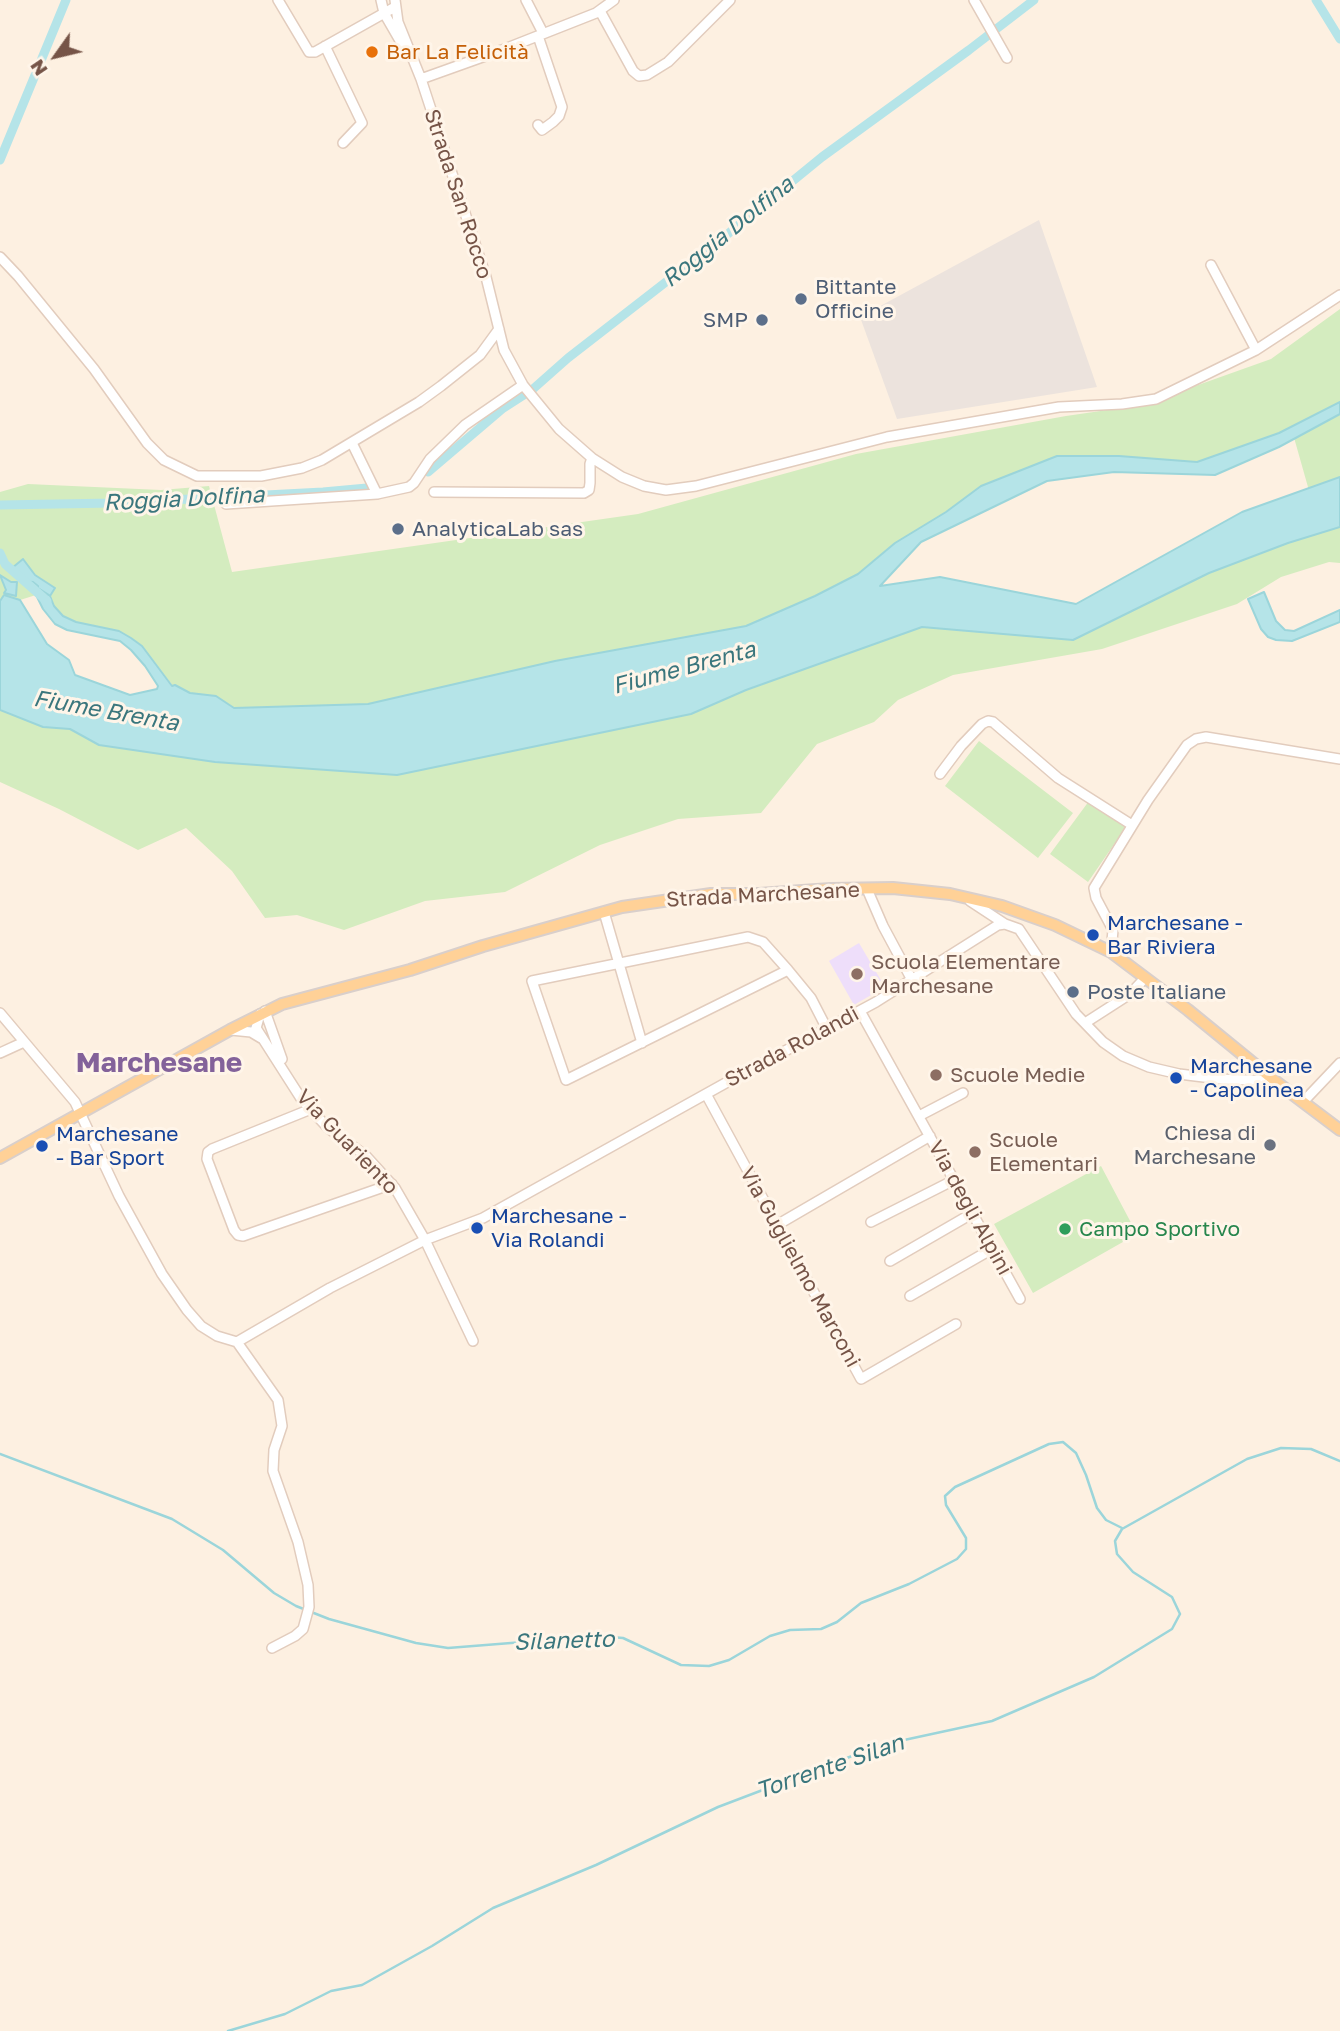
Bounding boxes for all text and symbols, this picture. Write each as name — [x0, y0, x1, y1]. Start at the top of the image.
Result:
north arrow — [21, 21, 91, 91]
place label: Bar La Felicità — [386, 39, 529, 65]
marker: Bar La Felicità — [364, 44, 380, 60]
text: N — [25, 56, 52, 80]
street label: Strada San Rocco — [419, 106, 497, 282]
water label: Roggia Dolfina — [657, 171, 799, 293]
place label: Bittante Officine — [815, 274, 896, 324]
marker: Bittante Officine — [793, 291, 809, 307]
place label: SMP — [703, 307, 748, 333]
marker: SMP — [754, 312, 770, 328]
water label: Roggia Dolfina — [103, 481, 265, 517]
place label: AnalyticaLab sas — [412, 516, 583, 542]
marker: AnalyticaLab sas — [390, 521, 406, 537]
water label: Fiume Brenta — [610, 636, 758, 700]
water label: Fiume Brenta — [31, 685, 181, 737]
street label: Strada Marchesane — [666, 877, 860, 913]
place label: Marchesane - Bar Riviera — [1107, 910, 1243, 960]
marker: Marchesane - Bar Riviera — [1085, 927, 1101, 943]
place label: Scuola Elementare Marchesane — [871, 949, 1060, 999]
marker: Scuola Elementare Marchesane — [849, 966, 865, 982]
place label: Poste Italiane — [1087, 979, 1226, 1005]
marker: Poste Italiane — [1065, 984, 1081, 1000]
street label: Strada Rolandi — [721, 1001, 863, 1093]
district label: Marchesane — [76, 1046, 242, 1080]
place label: Marchesane - Capolinea — [1190, 1053, 1313, 1103]
place label: Scuole Medie — [950, 1062, 1085, 1088]
marker: Scuole Medie — [928, 1067, 944, 1083]
marker: Marchesane - Capolinea — [1168, 1070, 1184, 1086]
street label: Via Guariento — [291, 1084, 403, 1200]
place label: Chiesa di Marchesane — [1133, 1120, 1256, 1170]
place label: Marchesane - Bar Sport — [56, 1121, 179, 1171]
place label: Scuole Elementari — [989, 1127, 1098, 1177]
street label: Via degli Alpini — [923, 1136, 1017, 1280]
marker: Chiesa di Marchesane — [1262, 1137, 1278, 1153]
marker: Marchesane - Bar Sport — [34, 1138, 50, 1154]
marker: Scuole Elementari — [967, 1144, 983, 1160]
street label: Via Guglielmo Marconi — [734, 1162, 866, 1372]
place label: Marchesane - Via Rolandi — [491, 1203, 627, 1253]
place label: Campo Sportivo — [1079, 1216, 1240, 1242]
marker: Marchesane - Via Rolandi — [469, 1220, 485, 1236]
marker: Campo Sportivo — [1057, 1221, 1073, 1237]
water label: Silanetto — [513, 1625, 615, 1657]
water label: Torrente Silan — [752, 1729, 908, 1805]

